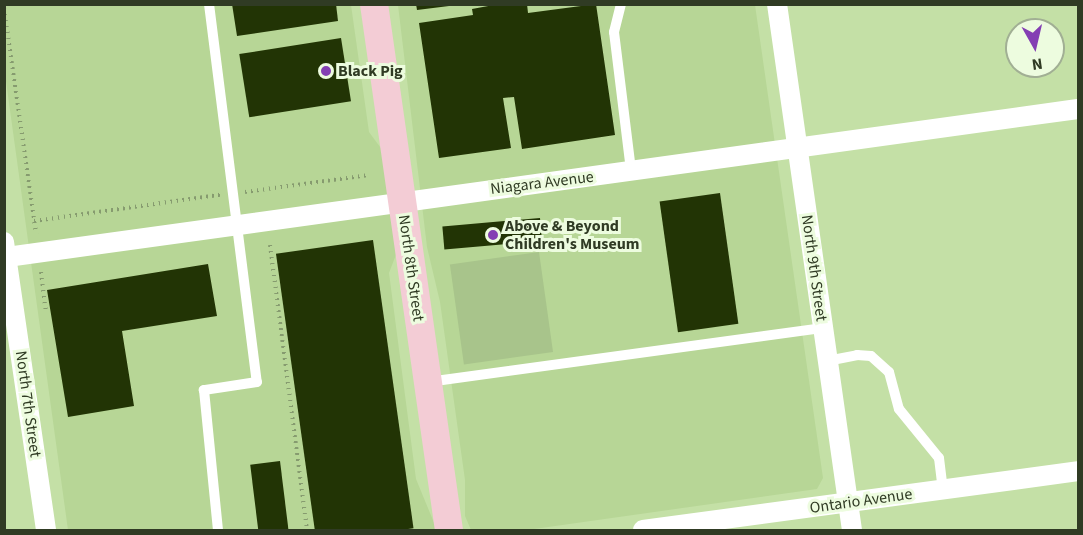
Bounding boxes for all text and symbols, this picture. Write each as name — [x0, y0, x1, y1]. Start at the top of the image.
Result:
north arrow — [1005, 18, 1065, 78]
text: N — [1030, 52, 1044, 75]
place label: Black Pig — [338, 61, 403, 81]
marker: Black Pig — [319, 64, 333, 78]
street label: Niagara Avenue — [489, 167, 595, 199]
street label: North 8th Street — [394, 214, 428, 322]
street label: North 9th Street — [797, 214, 831, 322]
place label: Above & Beyond Children's Museum — [505, 216, 639, 254]
marker: Above & Beyond Children's Museum — [486, 228, 500, 242]
street label: North 7th Street — [11, 350, 45, 458]
street label: Ontario Avenue — [809, 484, 913, 518]

